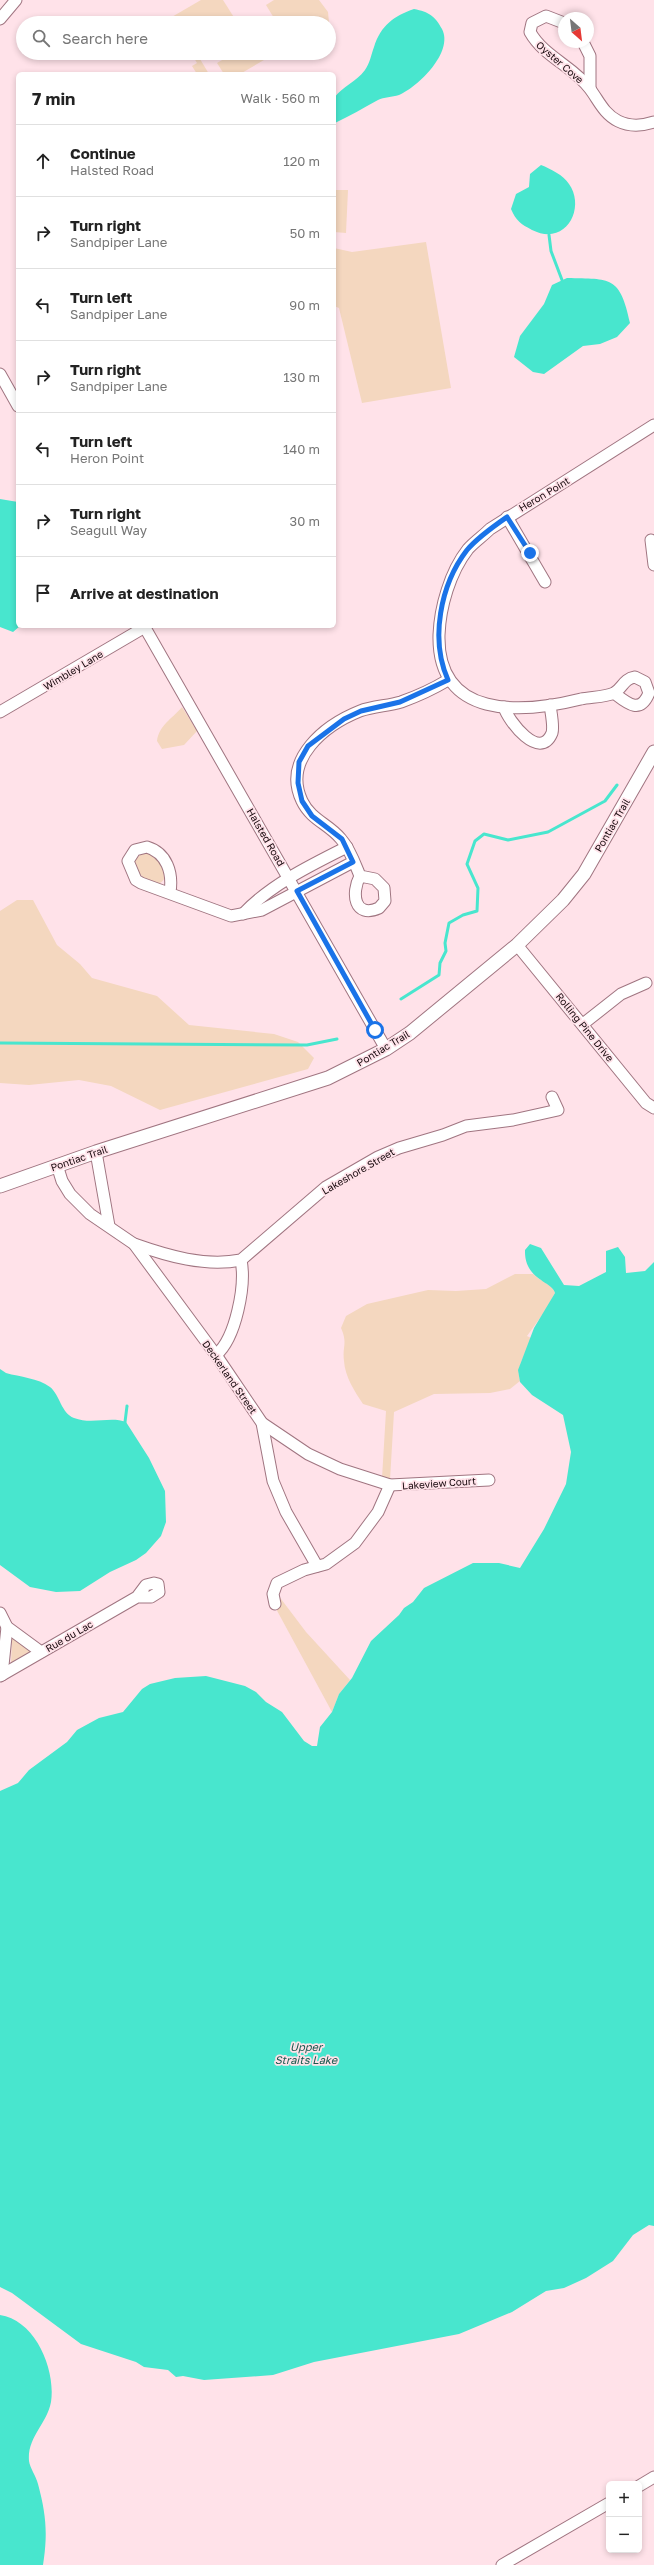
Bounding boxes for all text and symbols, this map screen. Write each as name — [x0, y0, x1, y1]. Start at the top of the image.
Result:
north arrow — [558, 12, 594, 48]
search box — [16, 16, 336, 60]
icon: search — [30, 27, 52, 49]
text: Search here — [62, 29, 148, 47]
street label: Oyster Cove — [534, 38, 586, 86]
text: 7 min — [32, 88, 75, 109]
text: Walk · 560 m — [241, 90, 320, 106]
text: Continue — [70, 144, 136, 162]
icon: ahead — [32, 150, 54, 172]
text: 120 m — [283, 153, 320, 169]
text: Halsted Road — [70, 162, 154, 178]
text: Turn right — [70, 216, 141, 234]
icon: right — [32, 222, 54, 244]
text: 50 m — [290, 225, 320, 241]
text: Sandpiper Lane — [70, 234, 167, 250]
text: Turn left — [70, 288, 132, 306]
icon: left — [32, 294, 54, 316]
text: 90 m — [289, 297, 320, 313]
text: Sandpiper Lane — [70, 306, 167, 322]
text: Turn right — [70, 360, 141, 378]
icon: right — [32, 366, 54, 388]
text: 130 m — [283, 369, 320, 385]
text: Sandpiper Lane — [70, 378, 167, 394]
text: Turn left — [70, 432, 132, 450]
icon: left — [32, 438, 54, 460]
text: 140 m — [283, 441, 320, 457]
text: Heron Point — [70, 450, 144, 466]
street label: Heron Point — [516, 474, 572, 514]
text: Turn right — [70, 504, 141, 522]
icon: right — [32, 510, 54, 532]
text: 30 m — [290, 513, 320, 529]
text: Seagull Way — [70, 522, 147, 538]
route end — [521, 544, 539, 562]
icon: arrive — [32, 582, 54, 604]
text: Arrive at destination — [70, 584, 219, 602]
street label: Wimbley Lane — [41, 647, 105, 693]
street label: Pontiac Trail — [592, 796, 632, 854]
street label: Halsted Road — [245, 806, 287, 868]
street label: Rolling Pine Drive — [554, 990, 617, 1064]
route start — [366, 1021, 384, 1039]
street label: Pontiac Trail — [354, 1028, 412, 1068]
street label: Pontiac Trail — [49, 1143, 109, 1173]
street label: Lakeshore Street — [320, 1145, 396, 1197]
street label: Deckerland Street — [200, 1338, 260, 1416]
street label: Lakeview Court — [402, 1474, 476, 1492]
street label: Rue du Lac — [43, 1617, 95, 1654]
water label: Upper Straits Lake — [275, 2040, 339, 2066]
map controls — [606, 2481, 642, 2553]
button: + — [606, 2481, 642, 2517]
button: − — [606, 2517, 642, 2553]

